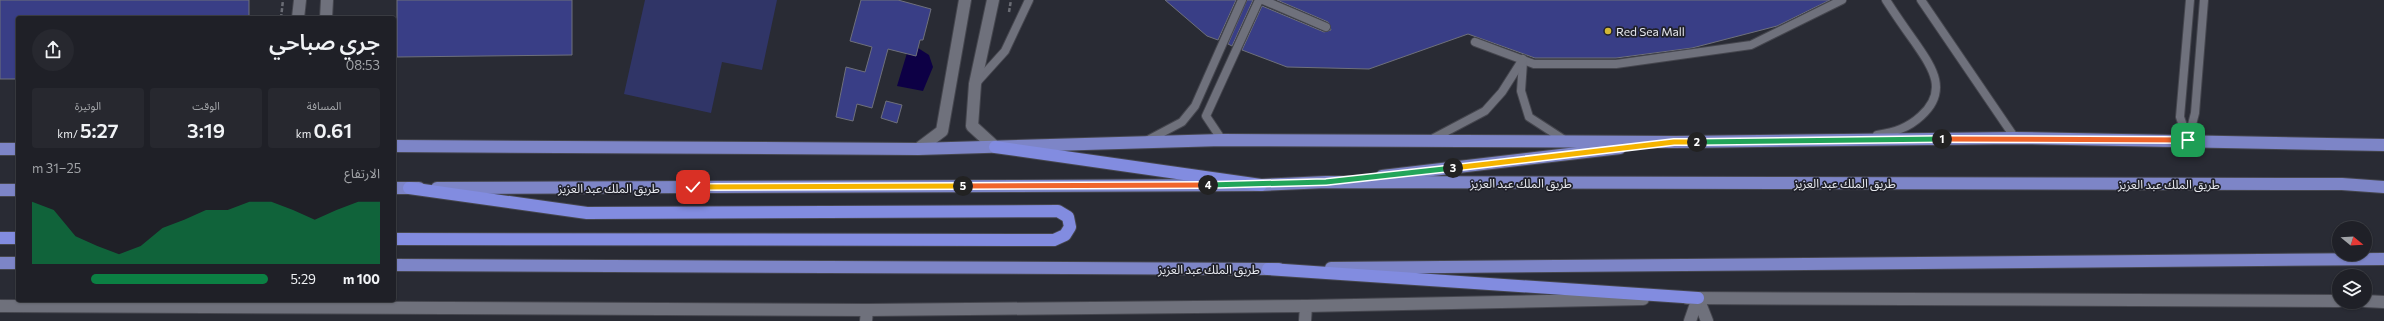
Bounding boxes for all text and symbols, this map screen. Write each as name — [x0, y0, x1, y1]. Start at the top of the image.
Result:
place label: Red Sea Mall — [1616, 24, 1685, 38]
marker: Red Sea Mall — [1603, 26, 1613, 36]
text: جري صباحي — [269, 28, 380, 55]
button: share — [32, 29, 74, 71]
text: 08:53 — [346, 57, 380, 73]
text: الوتيرة — [75, 99, 101, 112]
text: الوقت — [192, 99, 220, 112]
text: المسافة — [307, 99, 341, 112]
text: 5:27 — [80, 118, 119, 142]
text: 3:19 — [187, 118, 225, 142]
text: 0.61 — [313, 118, 352, 142]
pin — [2171, 123, 2205, 157]
text: /km — [57, 127, 80, 140]
text: km — [296, 127, 313, 140]
pin: 1 — [1932, 129, 1952, 149]
icon: arrive — [2177, 129, 2199, 151]
pin: 2 — [1687, 132, 1707, 152]
text: 1 — [1940, 132, 1944, 145]
text: 2 — [1694, 135, 1700, 148]
pin: 3 — [1443, 158, 1463, 178]
text: 25–31 m — [32, 160, 81, 176]
text: 3 — [1450, 161, 1456, 174]
text: الارتفاع — [344, 165, 380, 181]
pin — [676, 170, 710, 204]
pin: 4 — [1198, 175, 1218, 195]
icon: check — [682, 176, 704, 198]
pin: 5 — [953, 176, 973, 196]
street label: طريق الملك عبد العزيز — [1469, 176, 1572, 192]
street label: طريق الملك عبد العزيز — [1793, 176, 1896, 192]
street label: طريق الملك عبد العزيز — [2117, 177, 2220, 193]
text: 4 — [1205, 178, 1211, 191]
text: 5 — [960, 179, 966, 192]
street label: طريق الملك عبد العزيز — [557, 181, 660, 197]
north arrow — [2332, 221, 2372, 261]
map controls — [2332, 221, 2372, 309]
street label: طريق الملك عبد العزيز — [1157, 262, 1260, 278]
button: layers — [2332, 269, 2372, 309]
text: 5:29 — [290, 271, 316, 287]
text: 100 m — [343, 271, 380, 287]

